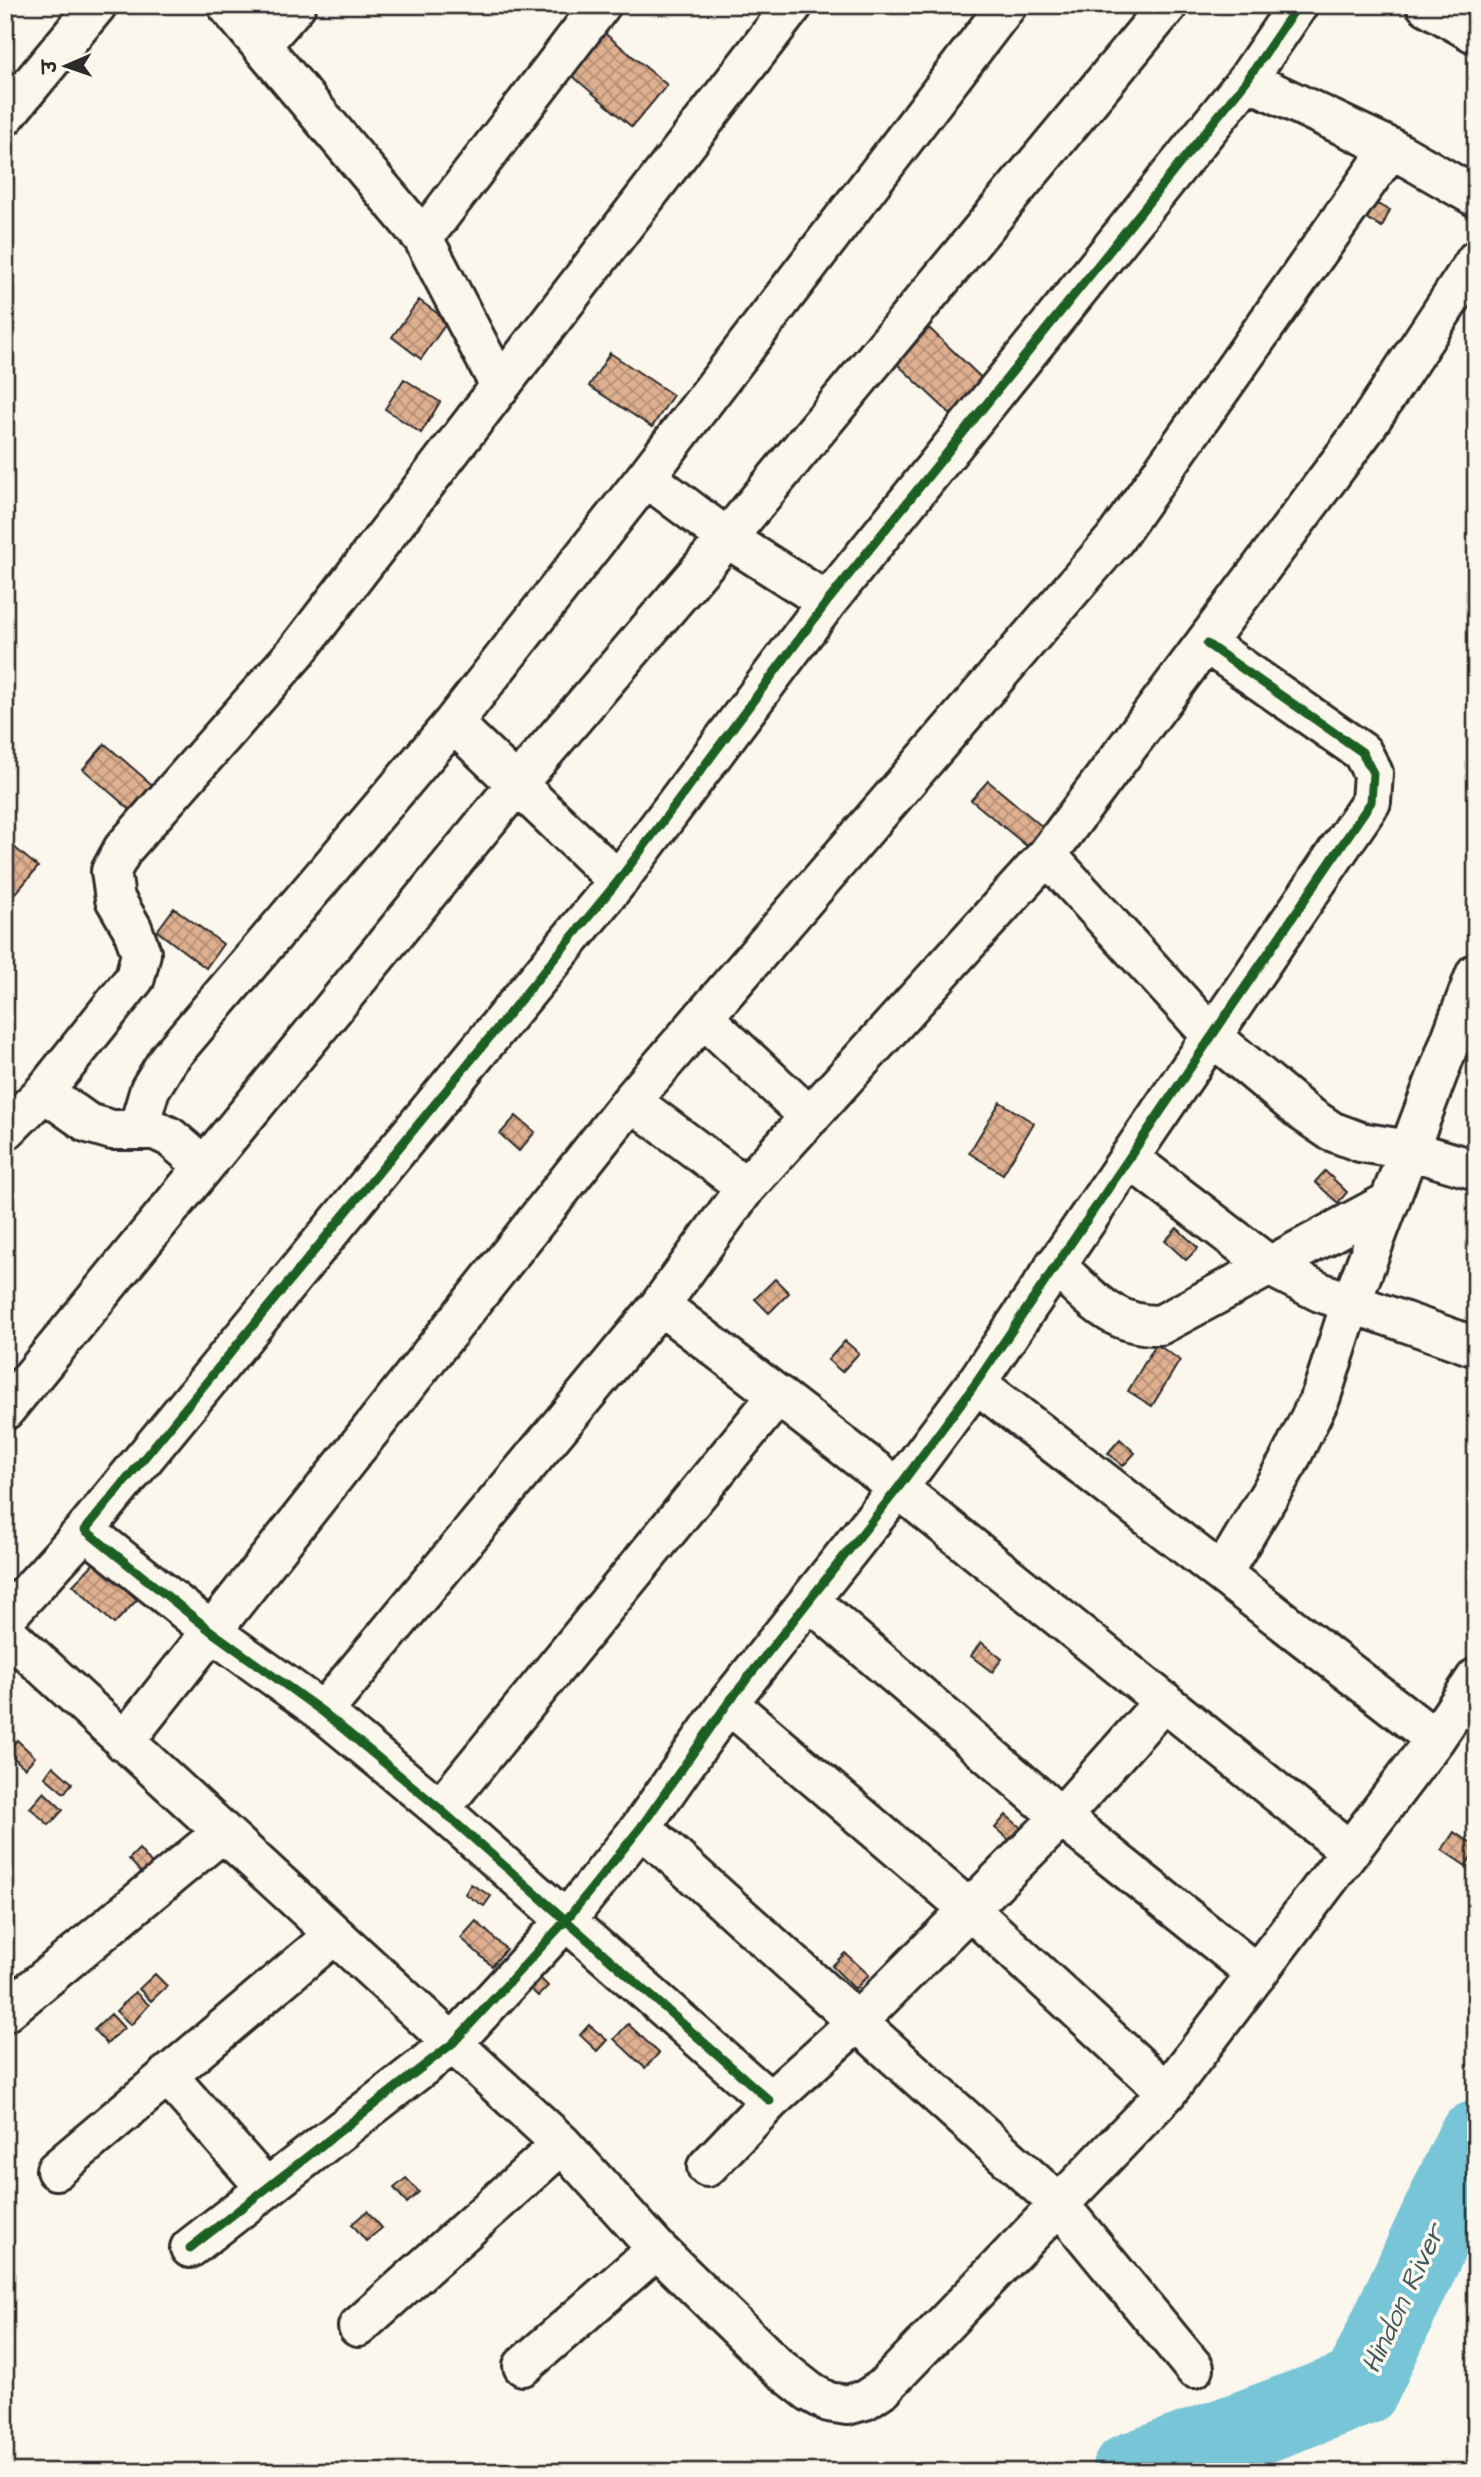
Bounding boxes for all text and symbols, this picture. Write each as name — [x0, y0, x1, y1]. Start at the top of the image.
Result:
north arrow — [32, 32, 102, 102]
text: उ — [37, 57, 64, 75]
water label: Hindon River — [1352, 2216, 1456, 2379]

